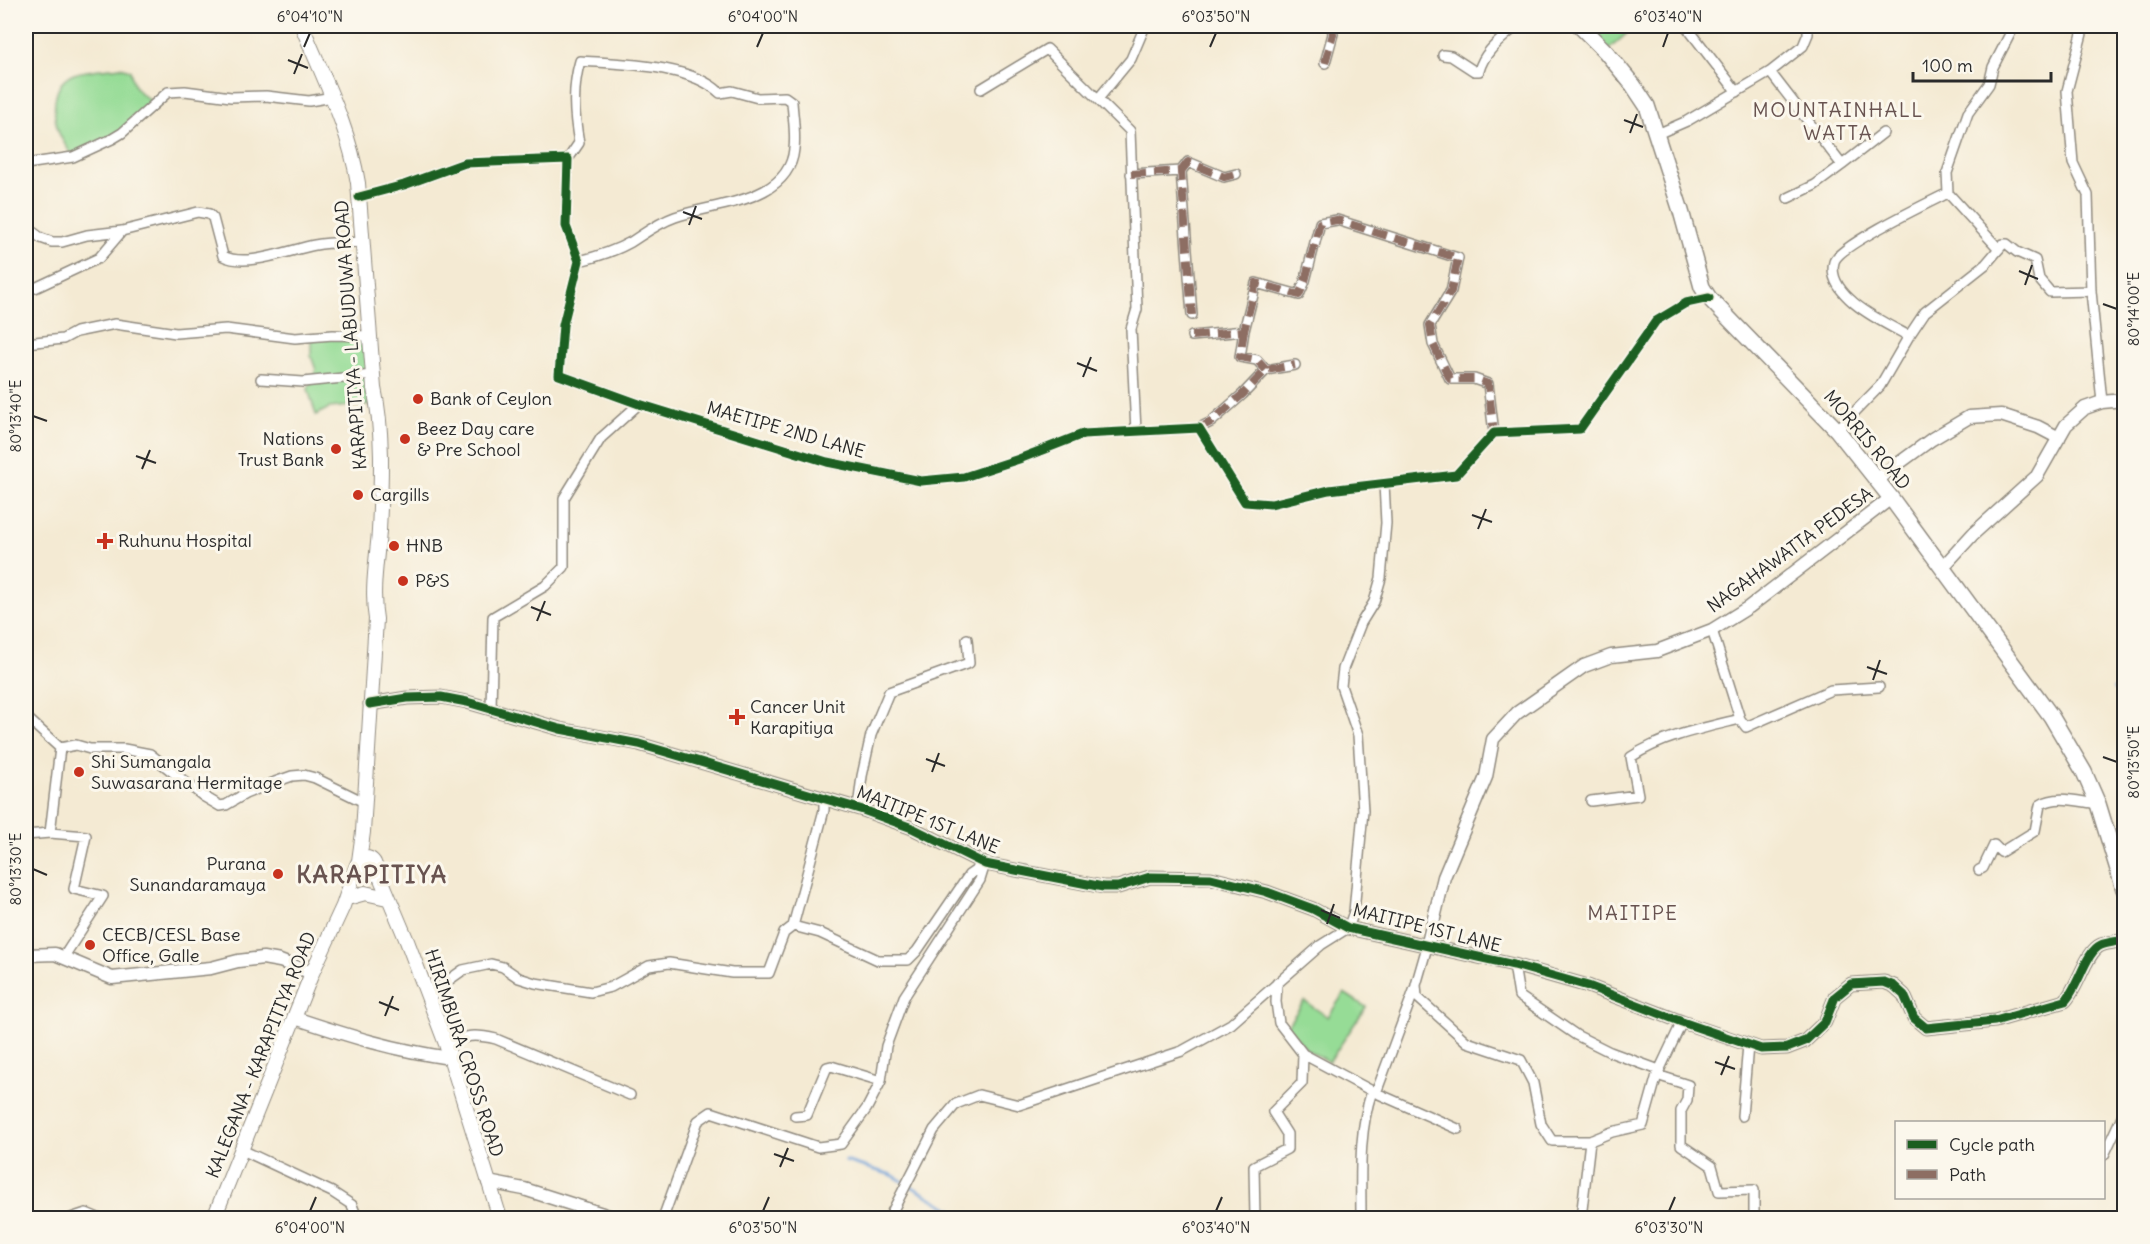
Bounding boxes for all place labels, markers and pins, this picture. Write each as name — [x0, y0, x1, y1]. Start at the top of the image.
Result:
place label: Bank of Ceylon — [430, 387, 552, 410]
marker: Bank of Ceylon — [411, 392, 425, 406]
place label: Beez Day care & Pre School — [417, 417, 534, 461]
place label: Nations Trust Bank — [238, 427, 324, 471]
marker: Beez Day care & Pre School — [398, 432, 412, 446]
marker: Nations Trust Bank — [329, 442, 343, 456]
place label: Cargills — [370, 483, 429, 506]
marker: Cargills — [351, 488, 365, 502]
place label: Ruhunu Hospital — [118, 529, 252, 552]
marker: Ruhunu Hospital — [96, 532, 114, 550]
place label: HNB — [406, 534, 443, 557]
marker: HNB — [387, 539, 401, 553]
place label: P&S — [415, 569, 450, 592]
marker: P&S — [396, 574, 410, 588]
place label: Cancer Unit Karapitiya — [750, 695, 845, 739]
marker: Cancer Unit Karapitiya — [728, 708, 746, 726]
place label: Shi Sumangala Suwasarana Hermitage — [91, 750, 283, 794]
marker: Shi Sumangala Suwasarana Hermitage — [72, 765, 86, 779]
place label: Purana Sunandaramaya — [130, 852, 266, 896]
marker: Purana Sunandaramaya — [271, 867, 285, 881]
place label: CECB/CESL Base Office, Galle — [102, 923, 240, 967]
marker: CECB/CESL Base Office, Galle — [83, 938, 97, 952]

